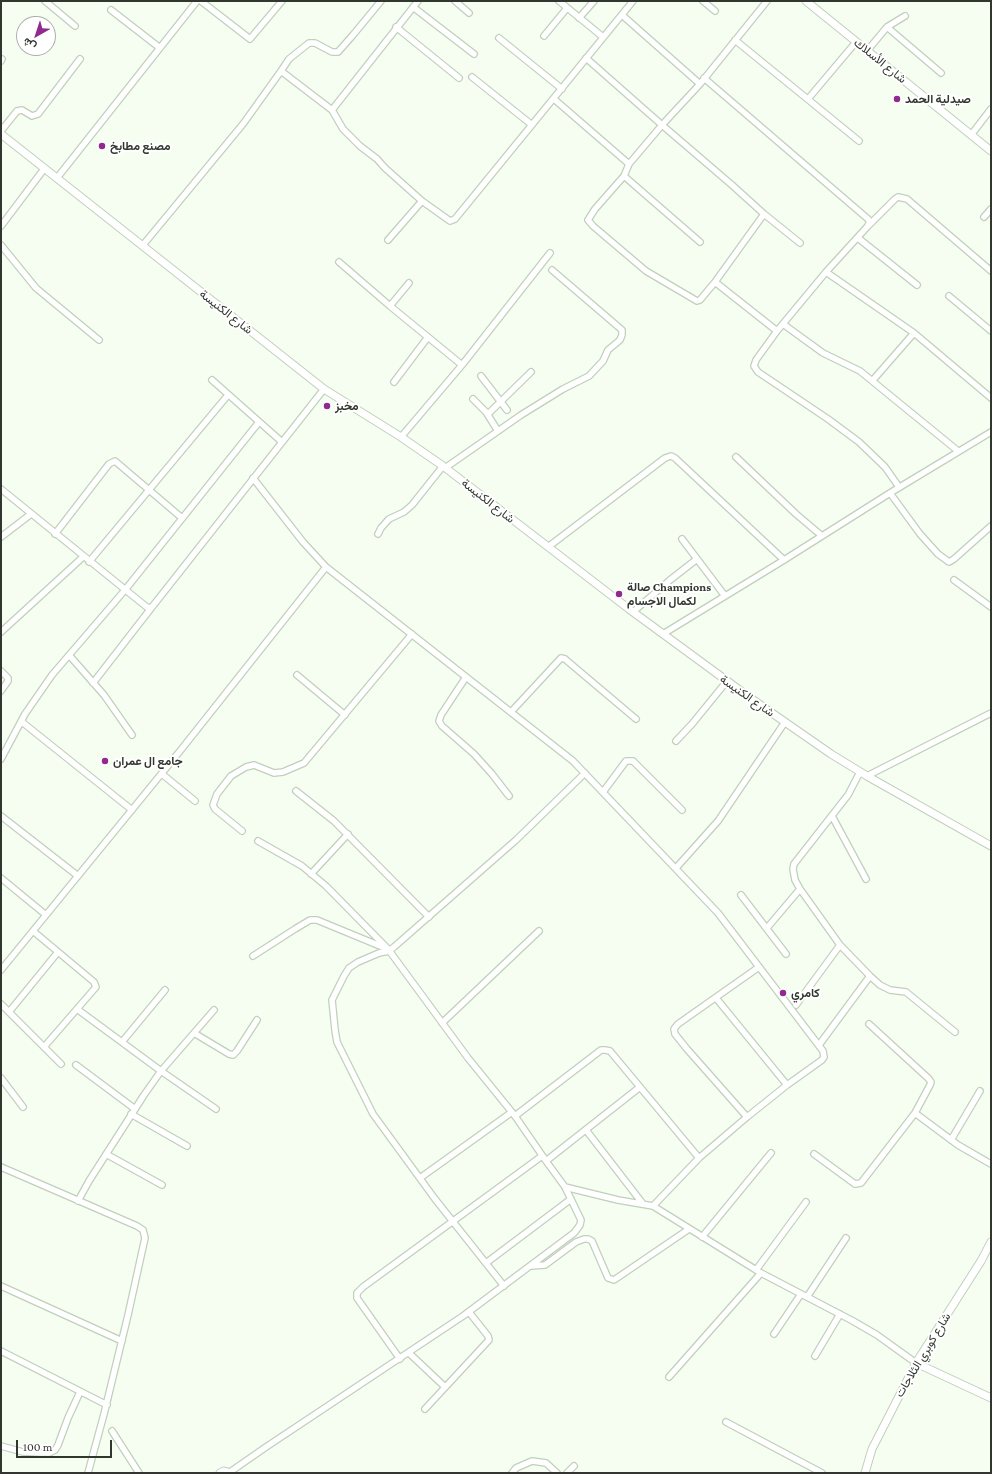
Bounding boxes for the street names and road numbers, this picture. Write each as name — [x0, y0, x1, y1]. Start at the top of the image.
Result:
street label: شارع الأسلاك — [851, 36, 909, 86]
street label: شارع الكنيسة — [197, 287, 255, 337]
street label: شارع الكنيسة — [459, 476, 517, 526]
street label: شارع الكنيسة — [717, 672, 777, 720]
street label: شارع كوبري الثلاجات — [892, 1310, 954, 1400]

